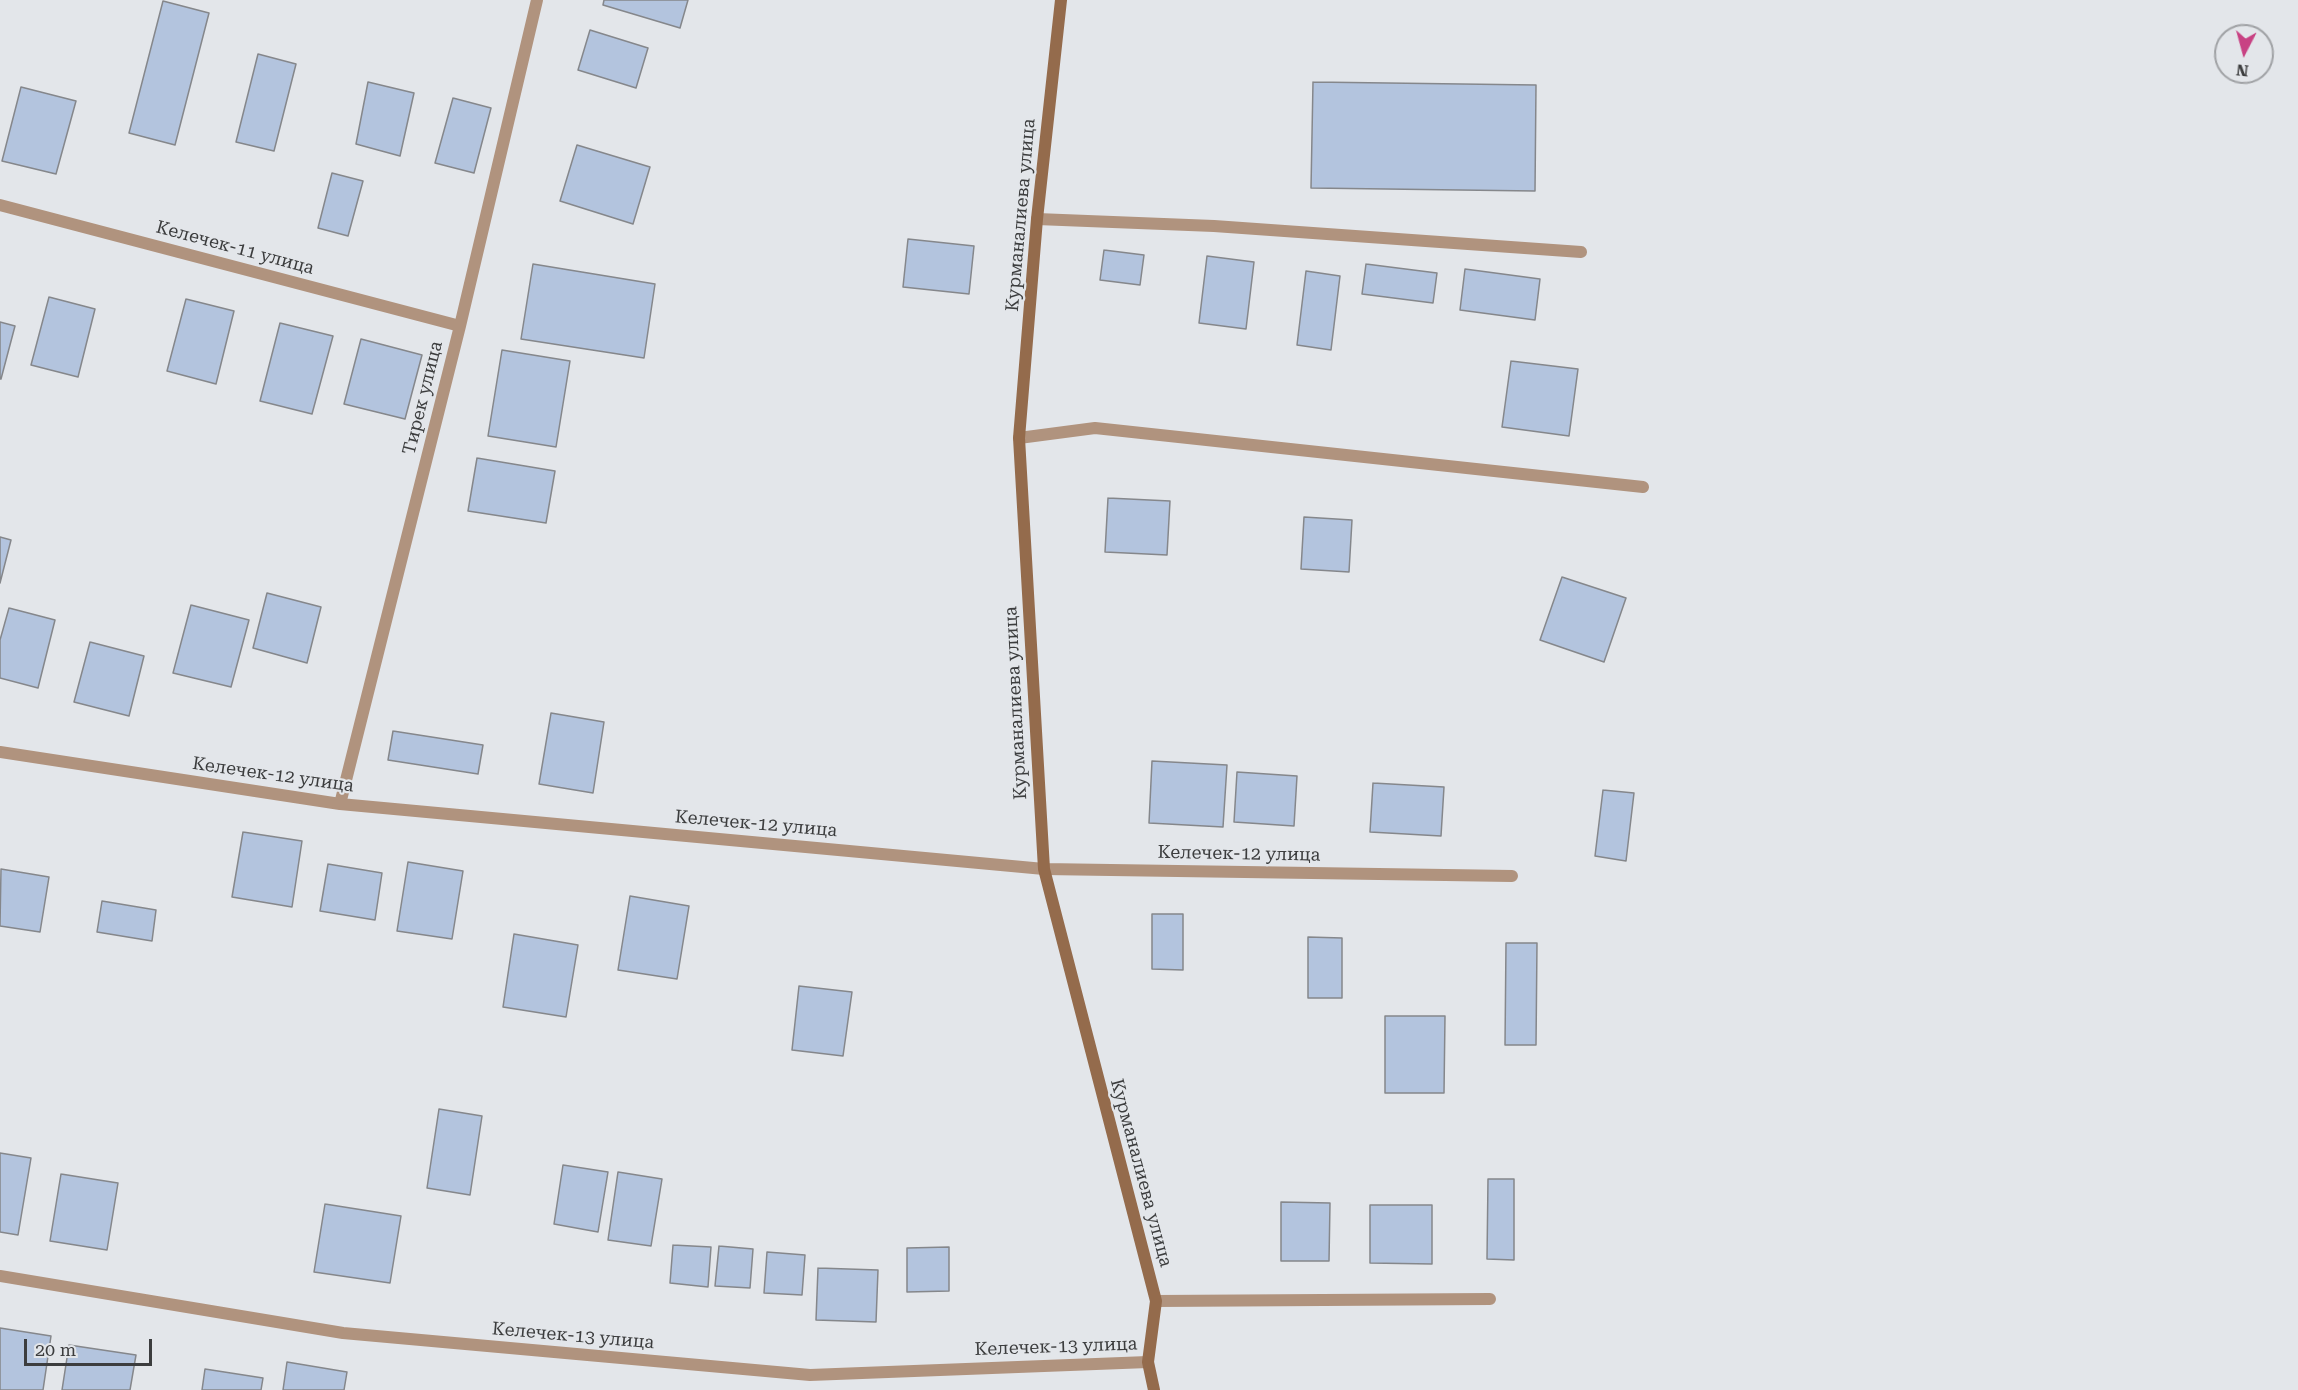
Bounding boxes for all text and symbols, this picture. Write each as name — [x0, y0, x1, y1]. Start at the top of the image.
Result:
north arrow — [2214, 24, 2274, 84]
text: N — [2235, 60, 2249, 81]
street label: Курманалиева улица — [1002, 118, 1040, 312]
street label: Келечек-11 улица — [154, 216, 316, 280]
street label: Тирек улица — [398, 339, 448, 457]
street label: Курманалиева улица — [1000, 606, 1032, 800]
street label: Келечек-12 улица — [191, 753, 355, 797]
street label: Келечек-12 улица — [674, 806, 838, 842]
street label: Келечек-12 улица — [1157, 842, 1321, 866]
street label: Курманалиева улица — [1105, 1077, 1177, 1269]
street label: Келечек-13 улица — [491, 1318, 655, 1354]
scale bar — [27, 1327, 154, 1365]
street label: Келечек-13 улица — [974, 1333, 1138, 1361]
text: 20 m — [35, 1339, 76, 1360]

